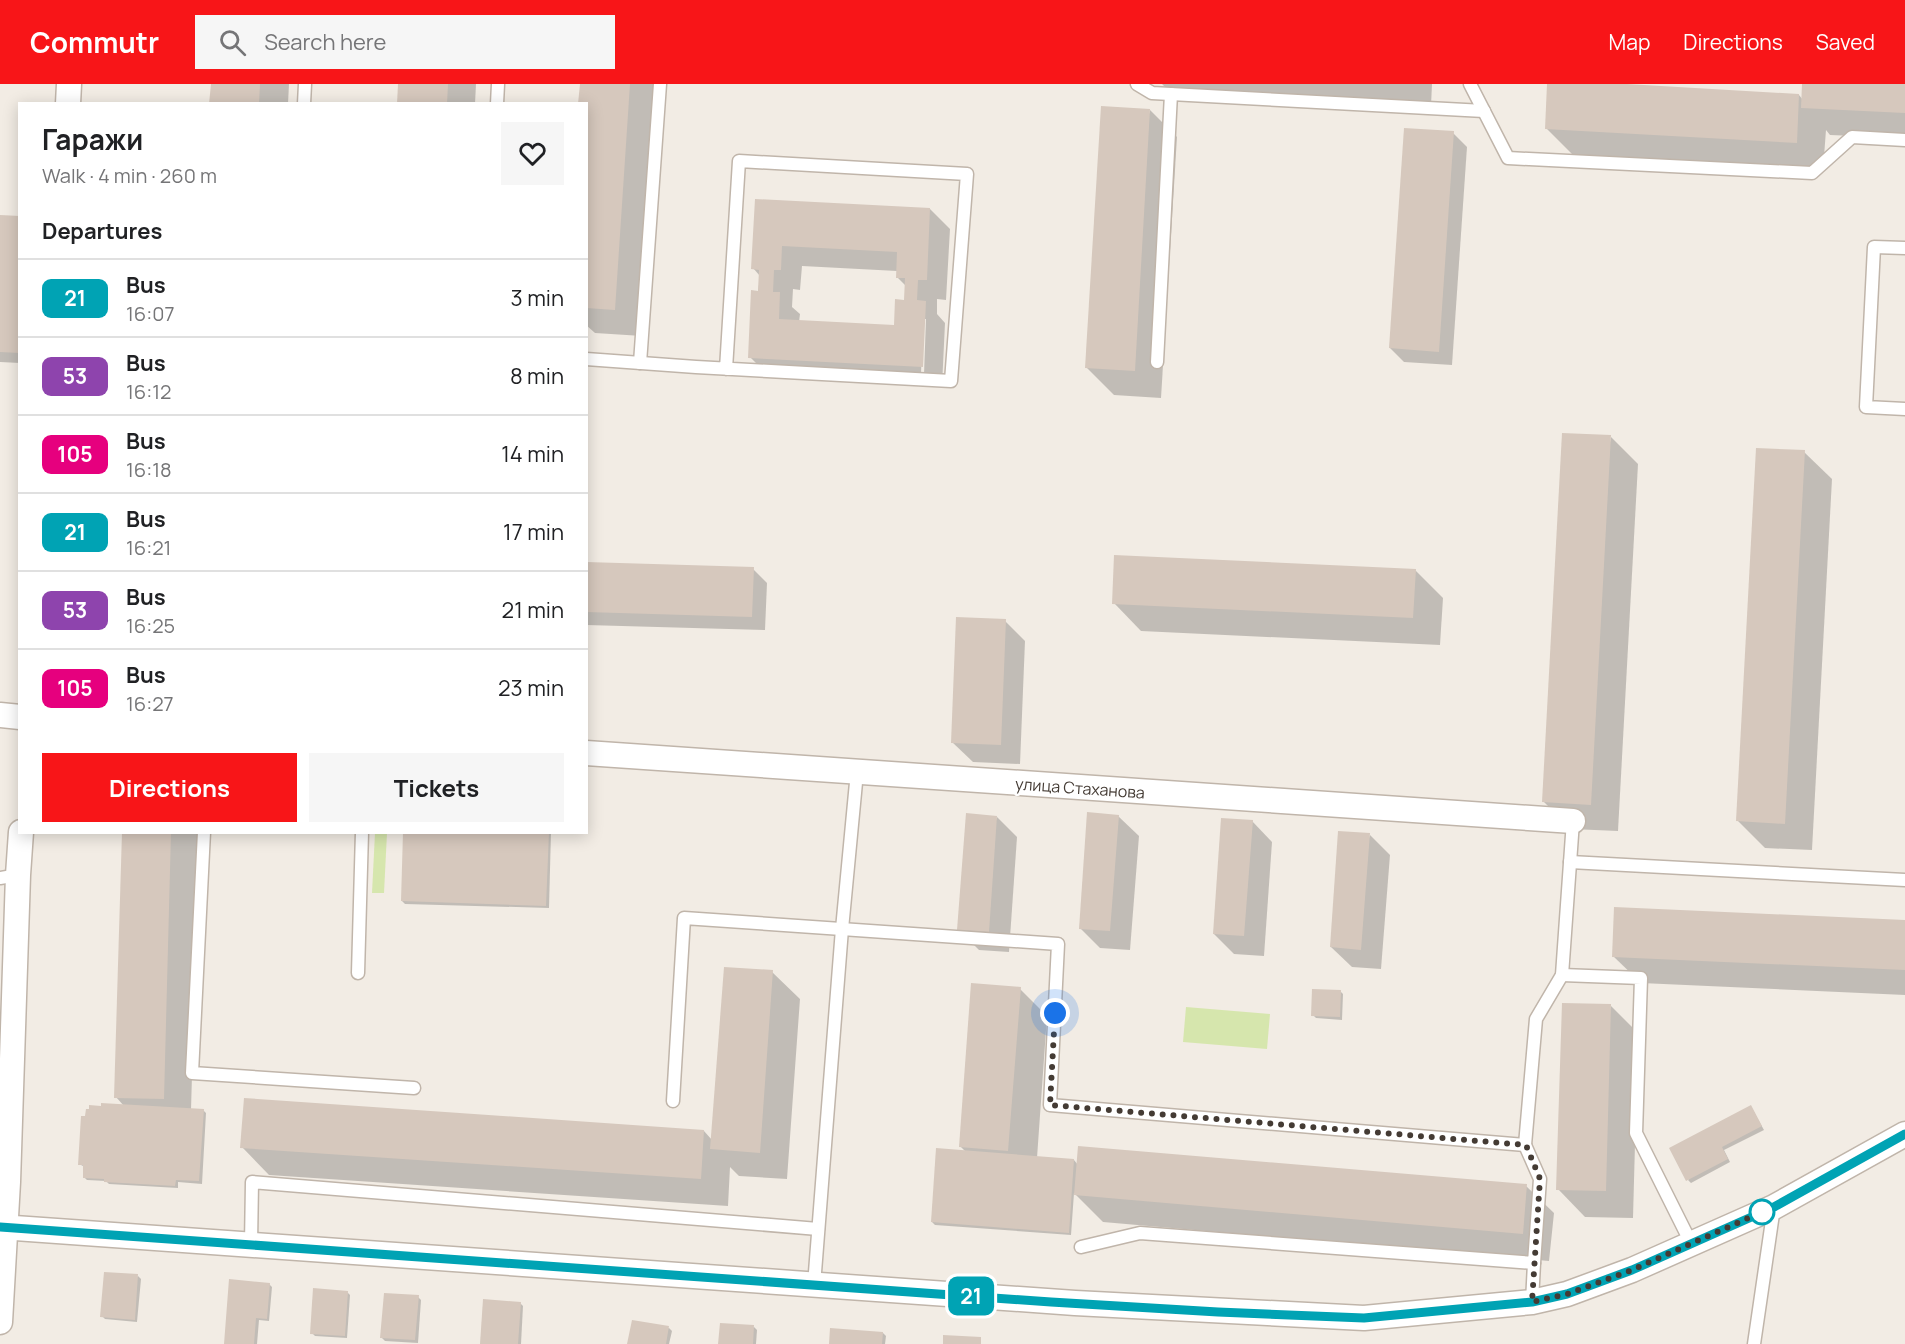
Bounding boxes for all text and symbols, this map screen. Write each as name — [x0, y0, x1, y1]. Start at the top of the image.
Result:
search box — [195, 15, 615, 69]
text: Commutr — [30, 23, 159, 61]
icon: search — [216, 26, 249, 59]
text: Search here — [264, 27, 386, 57]
text: Map — [1609, 28, 1650, 56]
text: Directions — [1683, 28, 1783, 56]
text: Saved — [1816, 28, 1875, 56]
text: Гаражи — [42, 120, 143, 158]
button: heart — [501, 122, 564, 185]
text: Walk · 4 min · 260 m — [42, 162, 217, 189]
text: Departures — [42, 216, 162, 246]
text: Bus — [126, 270, 166, 300]
text: 3 min — [511, 283, 564, 313]
text: 21 — [64, 284, 86, 312]
text: 16:07 — [126, 300, 174, 327]
text: Bus — [126, 348, 166, 378]
text: 8 min — [510, 361, 564, 391]
text: 53 — [63, 362, 87, 390]
text: 16:12 — [126, 378, 171, 405]
text: Bus — [126, 426, 166, 456]
text: 14 min — [501, 439, 564, 469]
text: 105 — [57, 440, 93, 468]
text: 16:18 — [126, 456, 172, 483]
text: Bus — [126, 504, 166, 534]
text: 17 min — [503, 517, 564, 547]
text: 21 — [64, 518, 86, 546]
text: 16:21 — [126, 534, 171, 561]
text: Bus — [126, 582, 166, 612]
text: 21 min — [502, 595, 564, 625]
text: 53 — [63, 596, 87, 624]
text: 16:25 — [126, 612, 175, 639]
text: Bus — [126, 660, 166, 690]
text: 23 min — [498, 673, 564, 703]
text: 105 — [57, 674, 93, 702]
text: 16:27 — [126, 690, 174, 717]
button: Directions — [42, 753, 297, 822]
button: Tickets — [309, 753, 564, 822]
street label: улица Стаханова — [1014, 772, 1146, 804]
your location — [1040, 998, 1070, 1028]
unlabelled marker — [1749, 1199, 1775, 1225]
line badge: 21 — [944, 1276, 998, 1316]
text: 21 — [960, 1282, 982, 1310]

